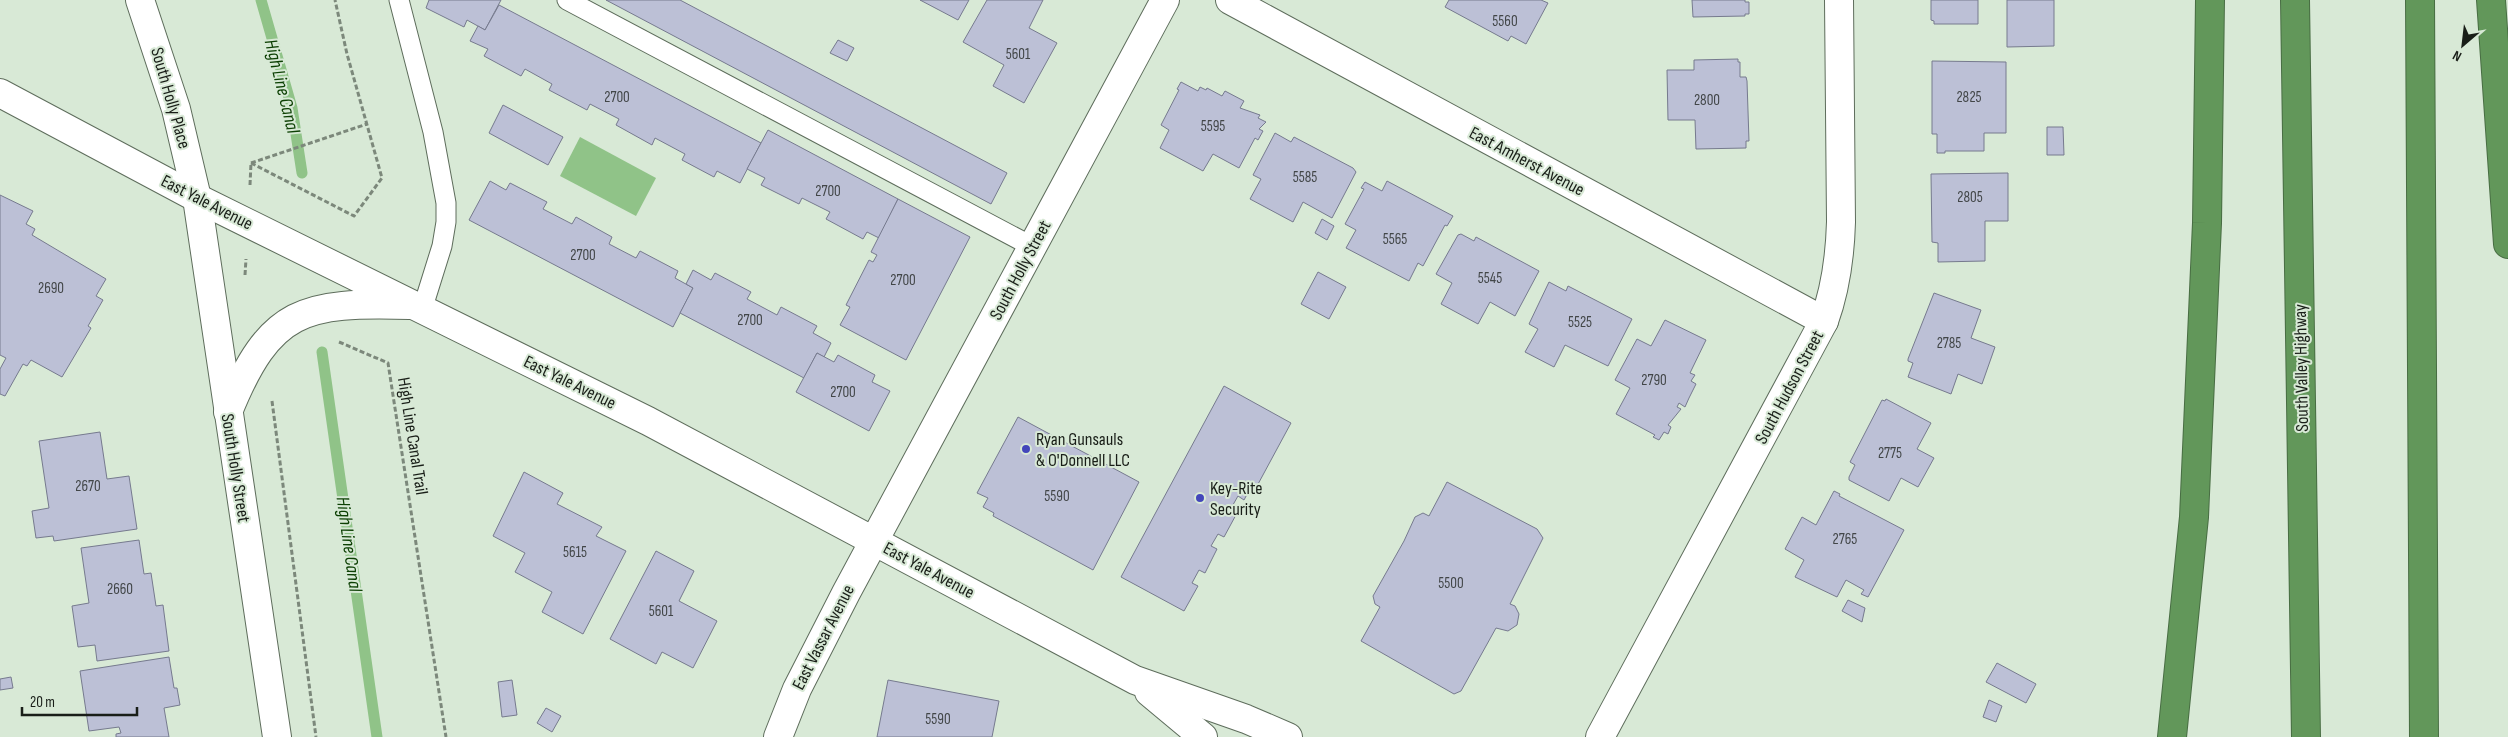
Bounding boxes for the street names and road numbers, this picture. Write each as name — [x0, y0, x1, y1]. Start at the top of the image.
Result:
street label: South Holly Place — [146, 45, 195, 151]
street label: East Amherst Avenue — [1466, 122, 1588, 201]
street label: East Yale Avenue — [157, 170, 256, 235]
street label: South Holly Street — [985, 216, 1056, 324]
street label: South Valley Highway — [2290, 304, 2313, 432]
street label: South Hudson Street — [1751, 326, 1828, 448]
street label: East Yale Avenue — [520, 351, 619, 414]
street label: High Line Canal Trail — [393, 376, 432, 496]
street label: South Holly Street — [217, 412, 255, 524]
street label: East Yale Avenue — [880, 538, 978, 603]
street label: East Vassar Avenue — [788, 581, 859, 693]

